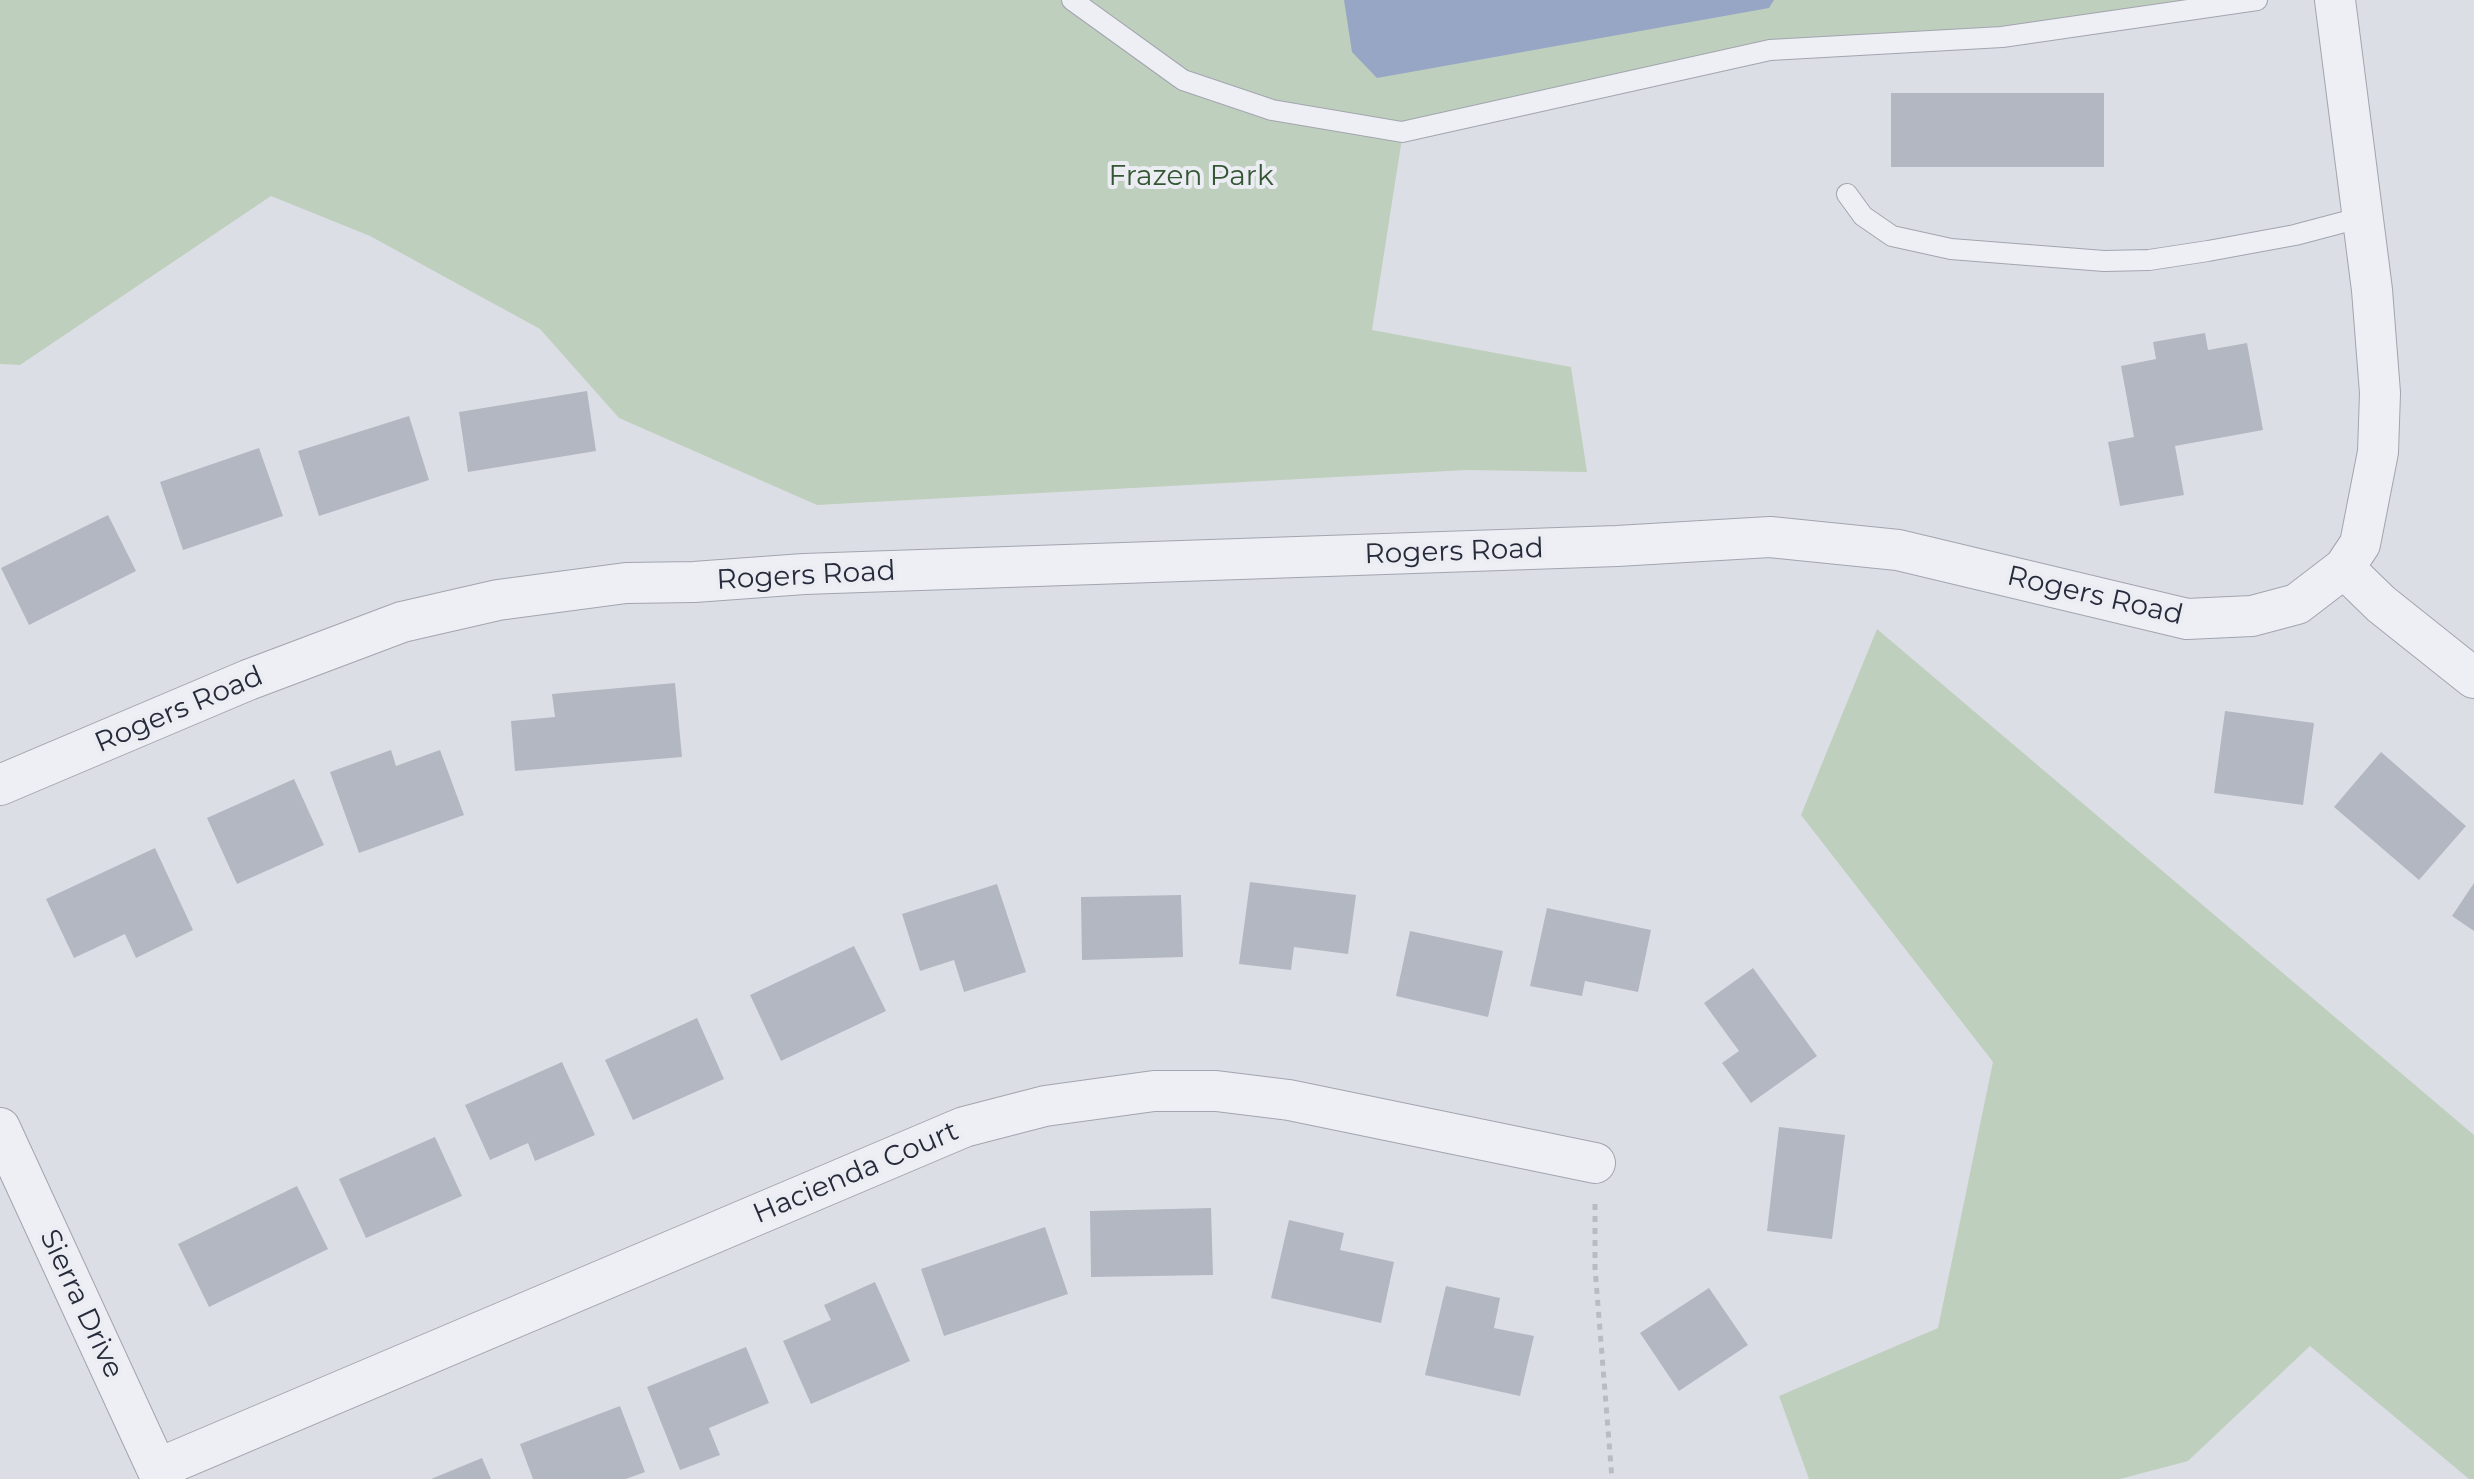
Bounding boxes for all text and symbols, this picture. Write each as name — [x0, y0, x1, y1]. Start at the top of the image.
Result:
park label: Frazen Park — [1108, 160, 1274, 194]
street label: Rogers Road — [1364, 532, 1544, 572]
street label: Rogers Road — [716, 555, 896, 597]
street label: Rogers Road — [2004, 559, 2186, 633]
street label: Rogers Road — [90, 660, 268, 760]
street label: Hacienda Court — [748, 1115, 964, 1231]
street label: Sierra Drive — [32, 1224, 130, 1384]

